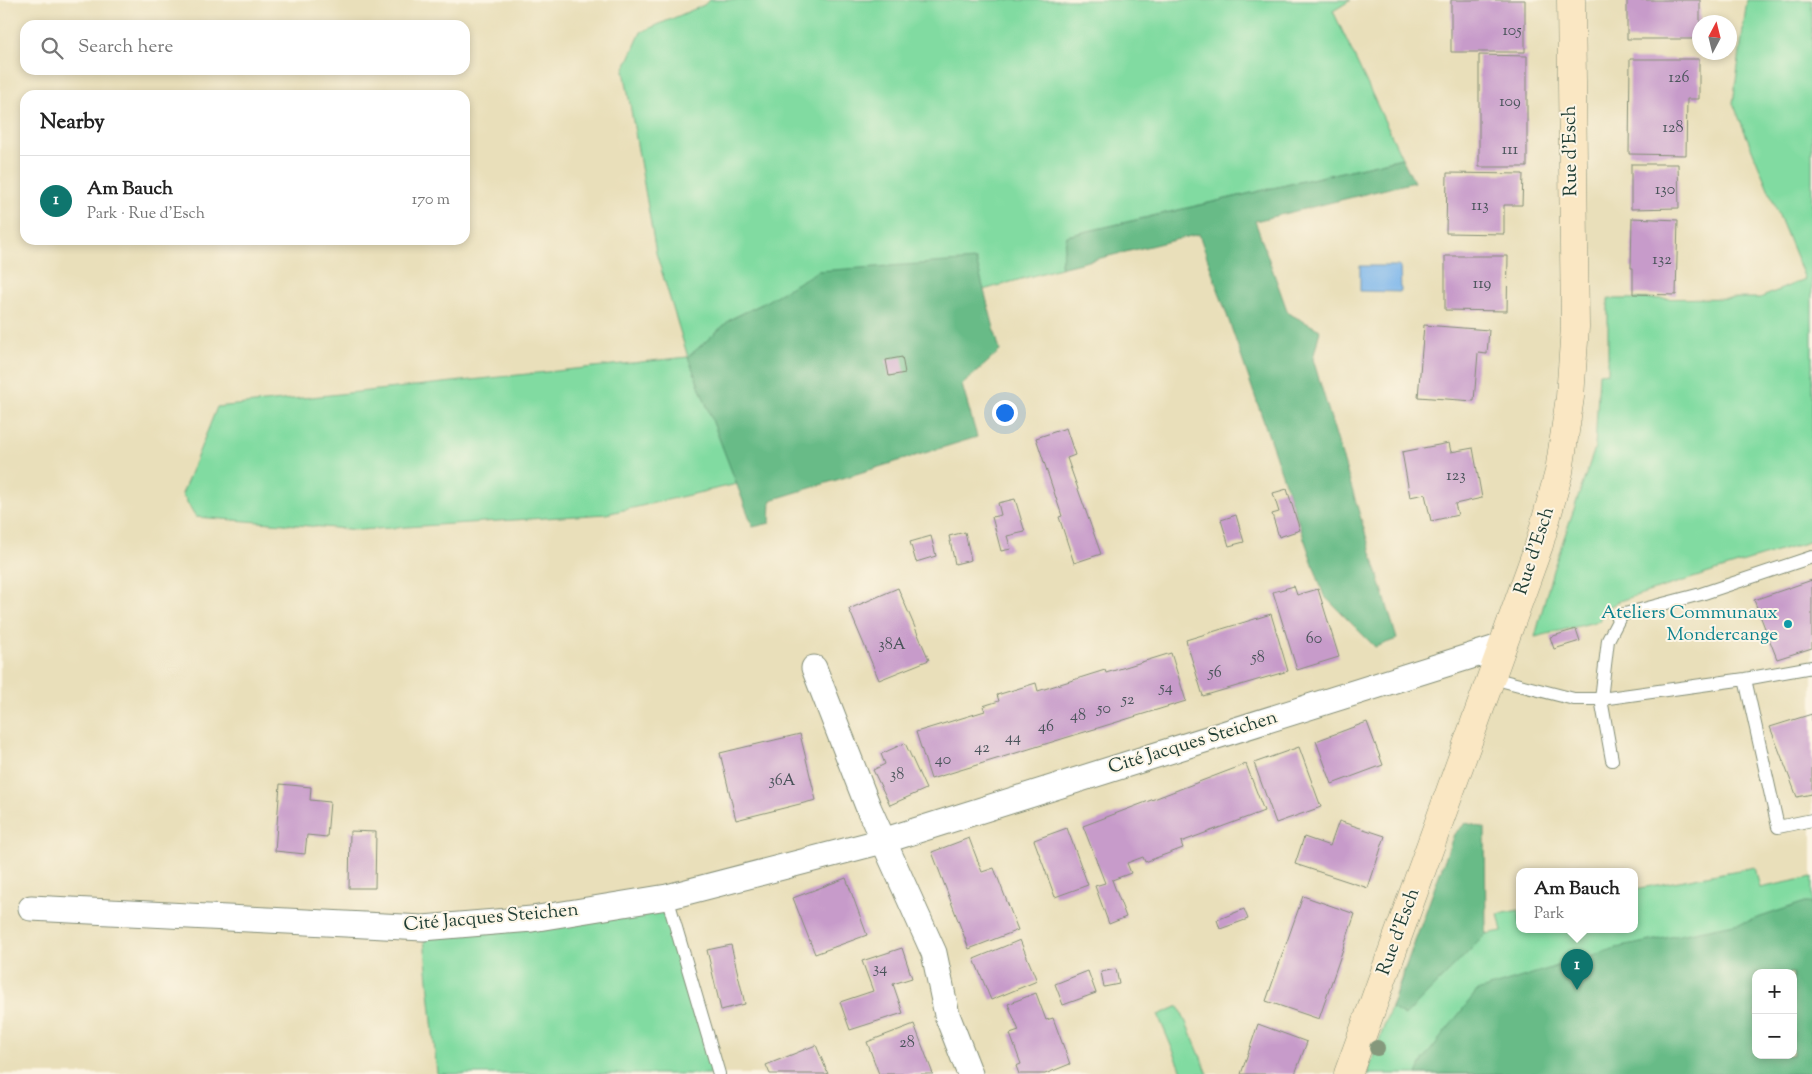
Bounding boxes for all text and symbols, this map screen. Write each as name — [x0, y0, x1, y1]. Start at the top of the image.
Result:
north arrow — [1692, 15, 1737, 60]
search box — [20, 20, 470, 75]
house number: 105 — [1502, 20, 1522, 43]
icon: search — [38, 34, 66, 62]
text: Search here — [78, 34, 173, 61]
house number: 126 — [1669, 67, 1689, 90]
house number: 109 — [1499, 91, 1521, 114]
street label: Rue d'Esch — [1557, 105, 1585, 197]
text: Nearby — [40, 108, 105, 138]
house number: 128 — [1663, 117, 1683, 140]
house number: 111 — [1502, 139, 1519, 162]
text: Am Bauch — [87, 176, 173, 203]
house number: 130 — [1655, 179, 1675, 202]
text: 1 — [53, 189, 59, 212]
text: 170 m — [412, 189, 450, 212]
house number: 113 — [1471, 195, 1489, 218]
text: Park · Rue d'Esch — [87, 203, 205, 226]
house number: 132 — [1652, 249, 1672, 272]
house number: 119 — [1473, 273, 1491, 296]
your location — [992, 400, 1018, 426]
house number: 123 — [1446, 465, 1466, 488]
street label: Rue d'Esch — [1508, 504, 1562, 598]
place label: Ateliers Communaux Mondercange — [1601, 600, 1778, 649]
marker: Ateliers Communaux Mondercange — [1782, 618, 1794, 630]
house number: 60 — [1306, 628, 1322, 651]
house number: 38A — [878, 634, 906, 657]
house number: 58 — [1250, 647, 1265, 670]
house number: 56 — [1207, 662, 1222, 685]
house number: 54 — [1158, 677, 1173, 700]
house number: 52 — [1121, 689, 1135, 712]
house number: 50 — [1096, 698, 1111, 721]
street label: Cité Jacques Steichen — [1105, 704, 1281, 782]
house number: 48 — [1070, 705, 1086, 728]
house number: 46 — [1038, 716, 1054, 739]
house number: 44 — [1005, 727, 1021, 750]
house number: 42 — [974, 737, 990, 760]
house number: 40 — [935, 749, 951, 772]
house number: 38 — [890, 764, 904, 787]
house number: 36A — [769, 770, 795, 793]
popup — [1516, 868, 1638, 933]
text: Am Bauch — [1534, 876, 1620, 903]
street label: Rue d'Esch — [1371, 885, 1427, 979]
street label: Cité Jacques Steichen — [402, 897, 580, 939]
text: Park — [1534, 903, 1564, 926]
pin: 1 — [1561, 949, 1593, 990]
house number: 34 — [873, 958, 887, 981]
map controls — [1752, 969, 1797, 1059]
button: + — [1752, 969, 1797, 1014]
button: − — [1752, 1014, 1797, 1059]
house number: 28 — [899, 1032, 915, 1055]

